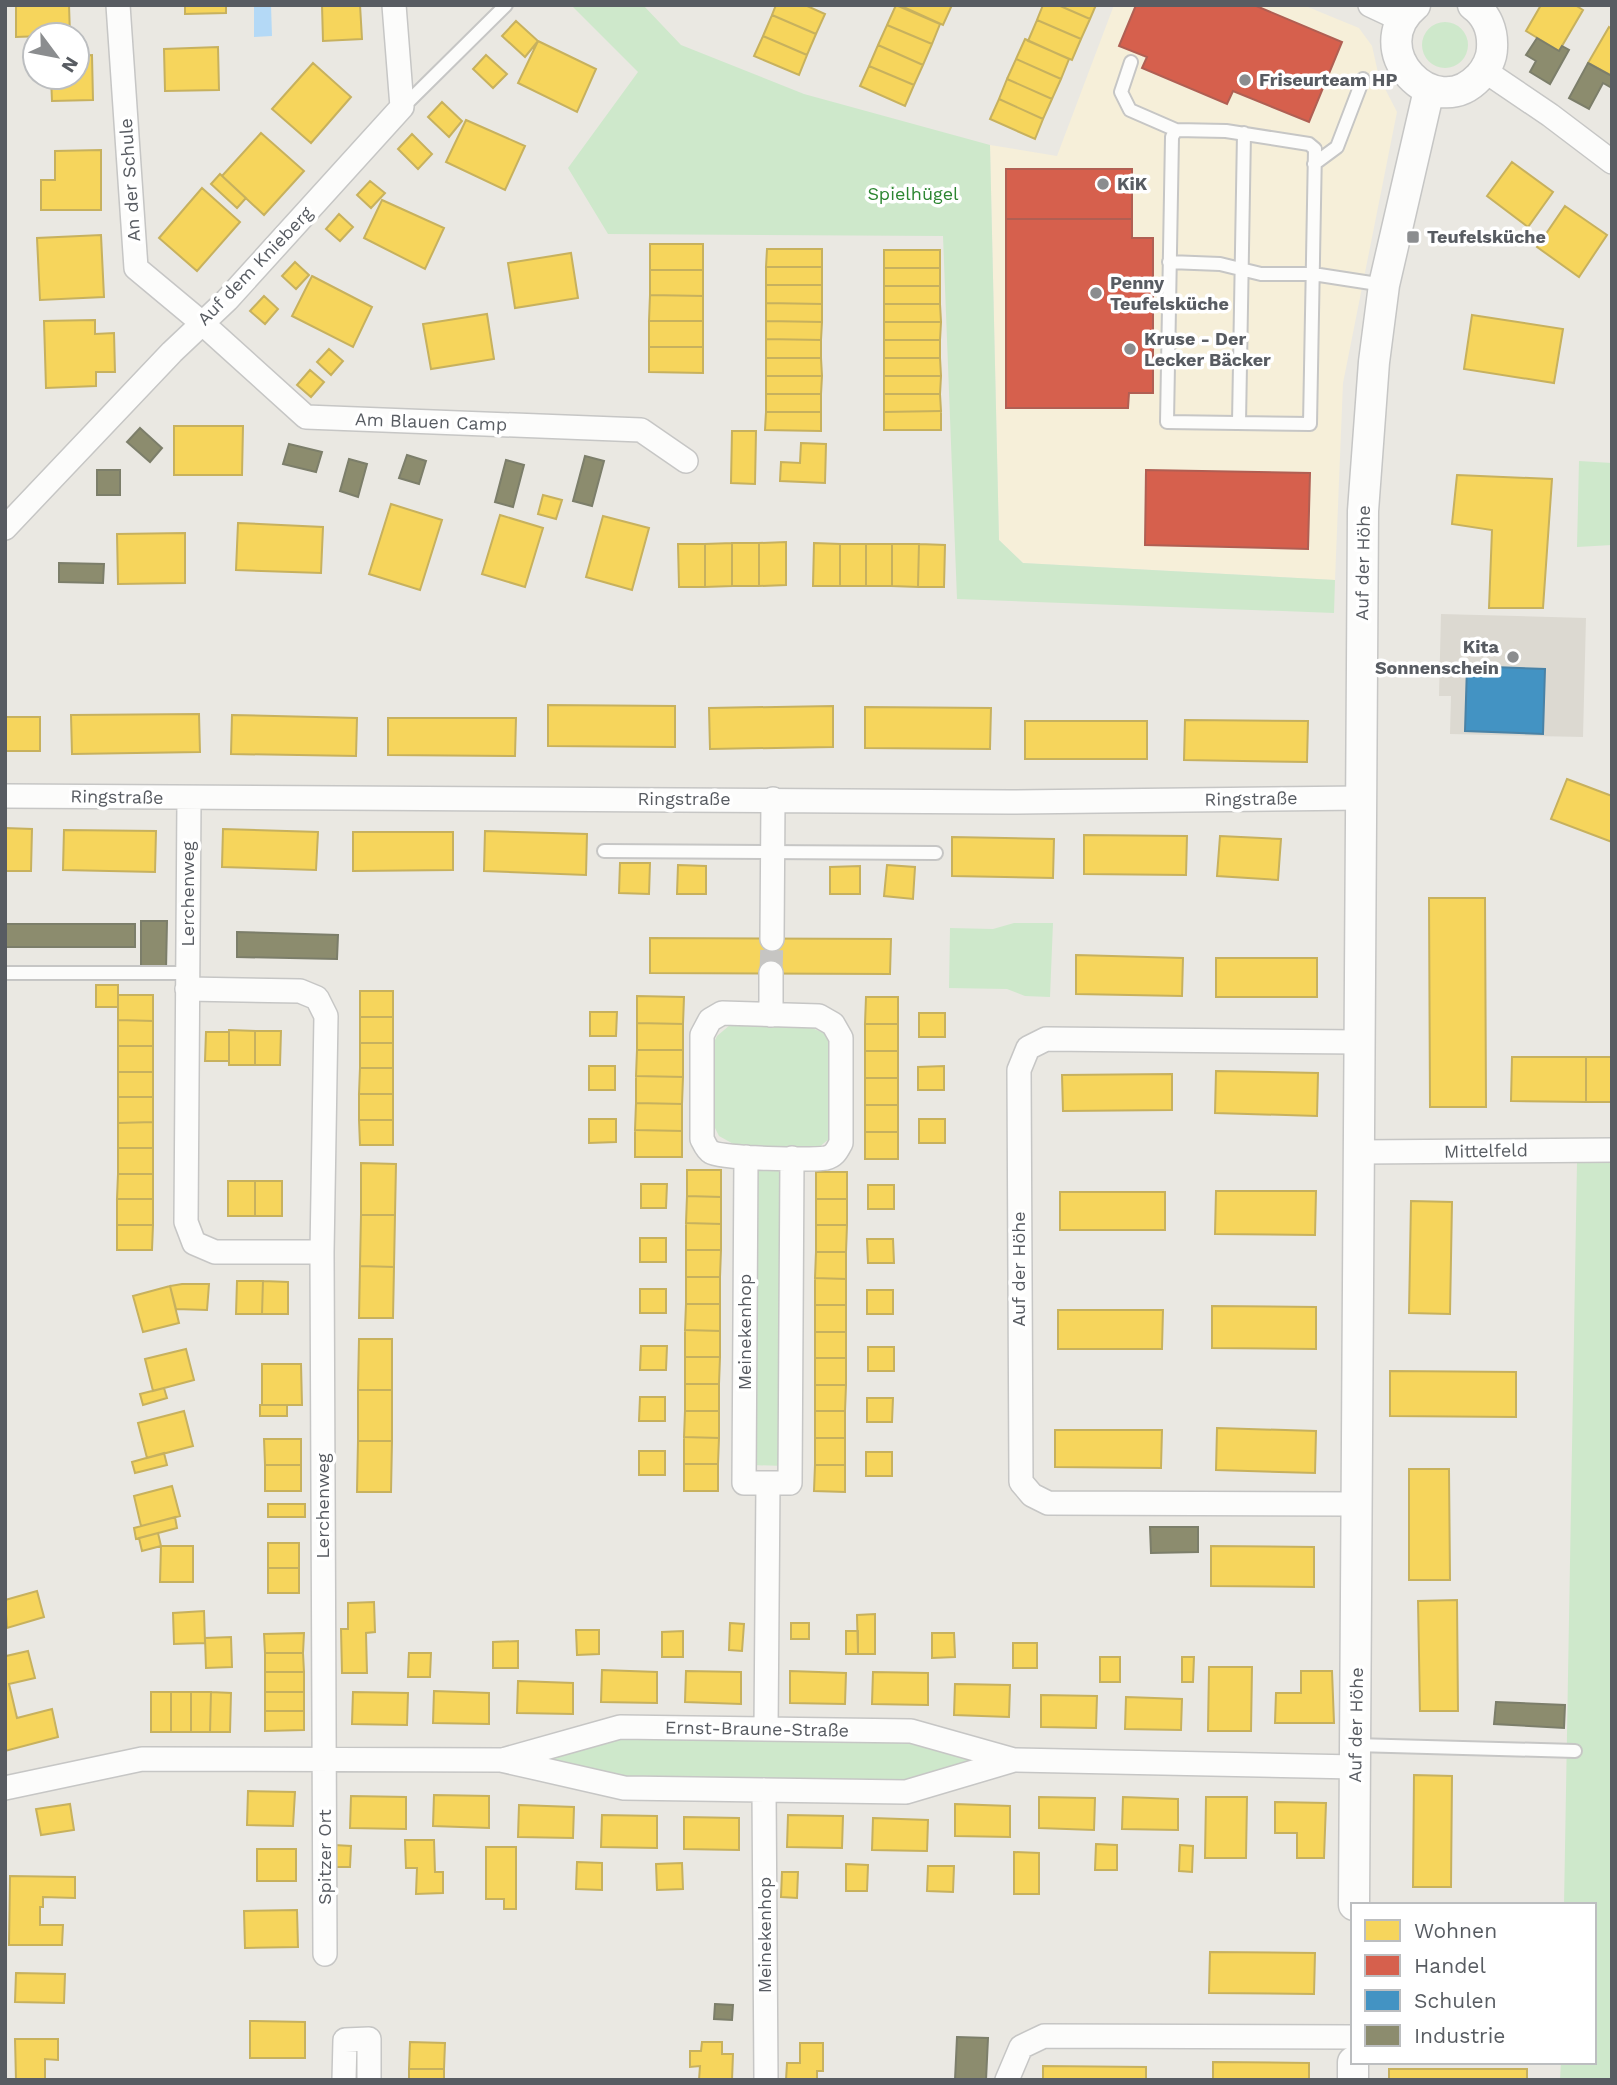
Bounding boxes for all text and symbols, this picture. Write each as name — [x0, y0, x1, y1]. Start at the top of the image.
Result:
north arrow — [21, 21, 91, 91]
text: N — [57, 53, 83, 77]
place label: Friseurteam HP — [1259, 69, 1398, 90]
marker: Friseurteam HP — [1237, 72, 1253, 88]
street label: An der Schule — [115, 118, 144, 242]
place label: KiK — [1117, 173, 1148, 194]
marker: KiK — [1095, 176, 1111, 192]
park label: Spielhügel — [867, 183, 959, 204]
street label: Auf dem Knieberg — [193, 202, 317, 329]
place label: Teufelsküche — [1427, 226, 1546, 247]
marker: Teufelsküche — [1405, 229, 1421, 245]
place label: Penny Teufelsküche — [1110, 272, 1229, 314]
marker: Penny Teufelsküche — [1088, 285, 1104, 301]
place label: Kruse - Der Lecker Bäcker — [1144, 328, 1271, 370]
marker: Kruse - Der Lecker Bäcker — [1122, 341, 1138, 357]
street label: Am Blauen Camp — [355, 408, 508, 435]
street label: Auf der Höhe — [1351, 505, 1374, 621]
place label: Kita Sonnenschein — [1375, 636, 1500, 678]
marker: Kita Sonnenschein — [1505, 649, 1521, 665]
street label: Ringstraße — [70, 785, 164, 808]
street label: Ringstraße — [1204, 787, 1298, 810]
street label: Ringstraße — [637, 788, 731, 809]
street label: Lerchenweg — [177, 841, 198, 947]
street label: Mittelfeld — [1444, 1139, 1528, 1162]
street label: Auf der Höhe — [1008, 1211, 1029, 1327]
street label: Meinekenhop — [734, 1274, 755, 1390]
street label: Lerchenweg — [312, 1453, 333, 1559]
street label: Auf der Höhe — [1344, 1667, 1367, 1783]
street label: Ernst-Braune-Straße — [665, 1716, 849, 1741]
street label: Spitzer Ort — [314, 1809, 335, 1905]
street label: Meinekenhop — [754, 1877, 775, 1993]
legend — [1351, 1903, 1596, 2064]
text: Wohnen — [1414, 1918, 1497, 1943]
text: Handel — [1414, 1953, 1486, 1978]
text: Schulen — [1414, 1988, 1497, 2013]
text: Industrie — [1414, 2023, 1505, 2048]

